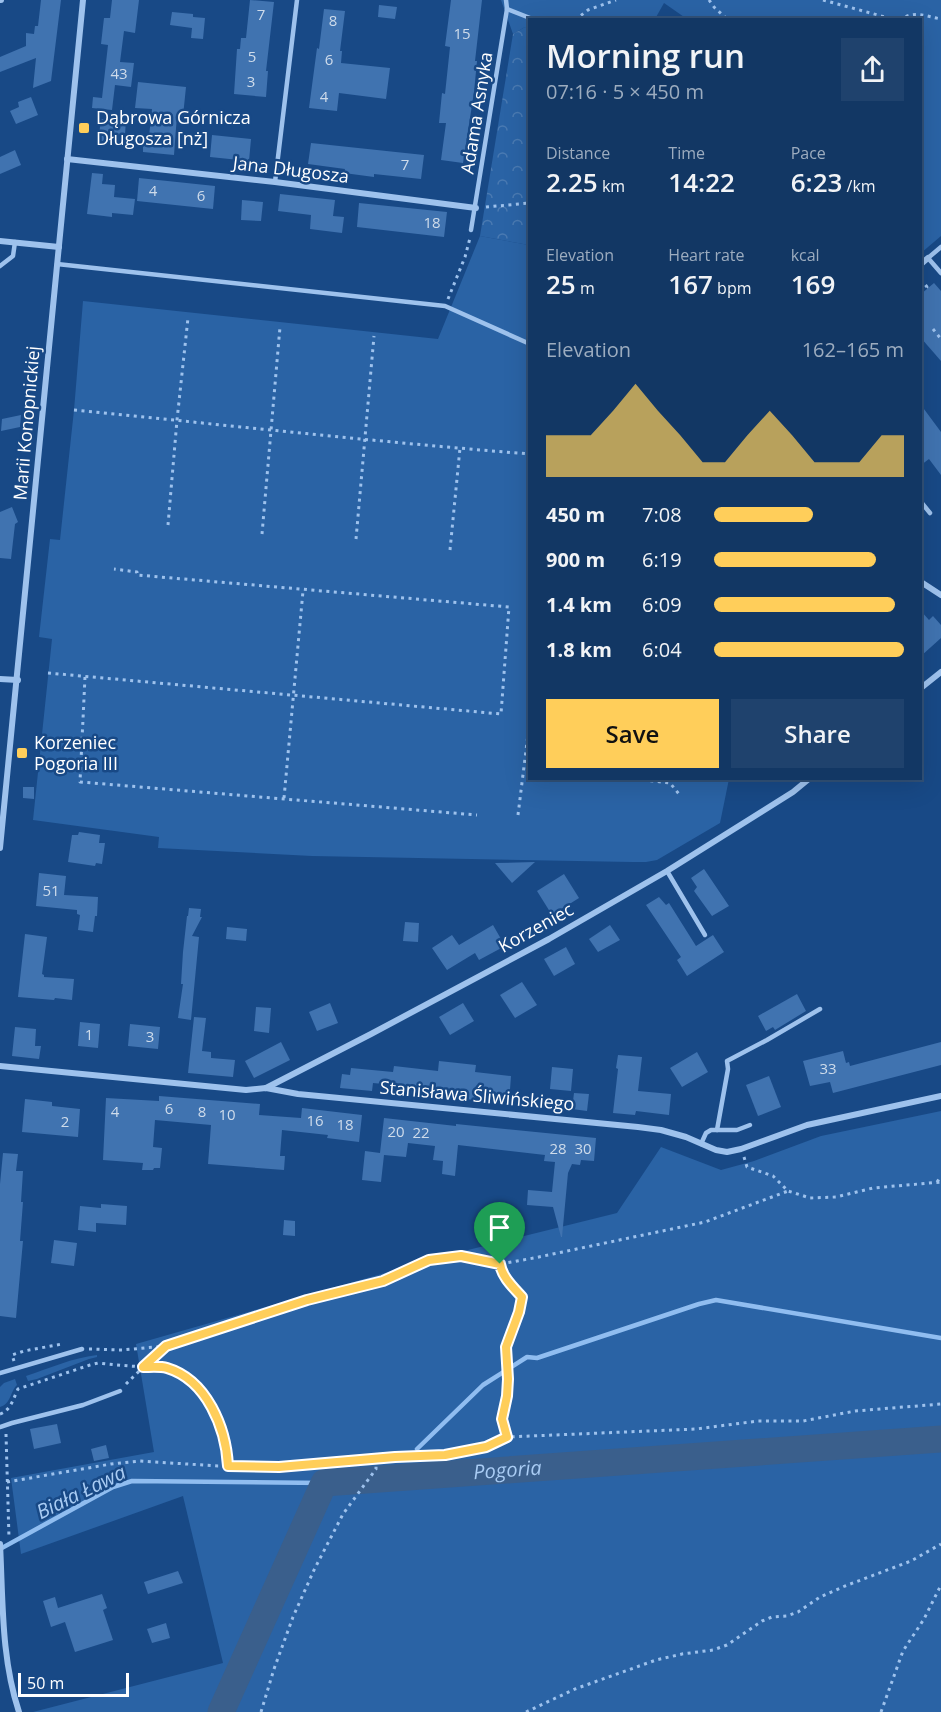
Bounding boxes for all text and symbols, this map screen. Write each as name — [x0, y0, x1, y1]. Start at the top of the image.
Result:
house number: 7 — [257, 4, 265, 24]
house number: 8 — [329, 10, 337, 30]
house number: 15 — [453, 23, 471, 43]
text: Morning run — [546, 33, 745, 78]
button: share — [841, 38, 904, 101]
house number: 5 — [248, 46, 256, 66]
house number: 6 — [325, 49, 333, 69]
street label: Adama Asnyka — [455, 50, 498, 176]
house number: 43 — [110, 63, 128, 83]
house number: 3 — [247, 71, 255, 91]
text: 07:16 · 5 × 450 m — [546, 78, 704, 105]
house number: 4 — [320, 86, 329, 106]
place label: Dąbrowa Górnicza Długosza [nż] — [96, 105, 251, 150]
marker: Dąbrowa Górnicza Długosza [nż] — [77, 121, 91, 135]
text: Distance — [546, 142, 610, 164]
text: Time — [668, 142, 705, 164]
text: Pace — [791, 142, 826, 164]
street label: Jana Długosza — [230, 150, 351, 188]
house number: 7 — [401, 154, 409, 174]
text: 2.25 — [546, 164, 598, 200]
text: 14:22 — [668, 164, 735, 200]
text: 6:23 — [791, 164, 842, 200]
text: km — [598, 175, 625, 197]
text: /km — [842, 175, 876, 197]
house number: 4 — [149, 180, 158, 200]
house number: 6 — [197, 185, 205, 205]
house number: 18 — [423, 212, 441, 232]
text: Elevation — [546, 244, 614, 266]
text: Heart rate — [668, 244, 745, 266]
text: kcal — [791, 244, 820, 266]
text: 25 — [546, 266, 576, 302]
text: 167 — [668, 266, 713, 302]
text: 169 — [791, 266, 835, 302]
text: m — [576, 277, 595, 299]
text: bpm — [713, 277, 751, 299]
text: Elevation — [546, 336, 631, 363]
text: 162–165 m — [802, 336, 904, 363]
street label: Marii Konopnickiej — [7, 345, 45, 501]
text: 450 m — [546, 501, 605, 528]
text: 7:08 — [642, 501, 682, 528]
text: 900 m — [546, 546, 605, 573]
text: 6:19 — [642, 546, 682, 573]
text: 1.4 km — [546, 591, 612, 618]
text: 6:09 — [642, 591, 682, 618]
text: 1.8 km — [546, 636, 612, 663]
text: 6:04 — [642, 636, 682, 663]
button: Save — [546, 699, 719, 768]
button: Share — [731, 699, 904, 768]
place label: Korzeniec Pogoria III — [34, 730, 118, 775]
marker: Korzeniec Pogoria III — [15, 746, 29, 760]
house number: 51 — [42, 880, 60, 900]
street label: Korzeniec — [494, 897, 578, 958]
house number: 1 — [85, 1024, 93, 1044]
house number: 3 — [146, 1026, 154, 1046]
house number: 33 — [819, 1058, 837, 1078]
street label: Stanisława Śliwińskiego — [379, 1075, 575, 1115]
house number: 6 — [165, 1098, 173, 1118]
house number: 4 — [111, 1101, 120, 1121]
house number: 8 — [198, 1101, 206, 1121]
house number: 10 — [218, 1104, 236, 1124]
house number: 16 — [306, 1110, 324, 1130]
house number: 2 — [61, 1111, 69, 1131]
house number: 18 — [336, 1114, 354, 1134]
house number: 20 — [387, 1121, 405, 1141]
house number: 22 — [412, 1122, 430, 1142]
house number: 28 — [549, 1138, 567, 1158]
house number: 30 — [574, 1138, 592, 1158]
pin — [474, 1202, 525, 1264]
icon: arrive — [483, 1211, 516, 1244]
water label: Pogoria — [472, 1454, 543, 1485]
water label: Biała Ława — [32, 1458, 130, 1525]
scale bar — [18, 1670, 129, 1698]
text: 50 m — [27, 1672, 64, 1694]

